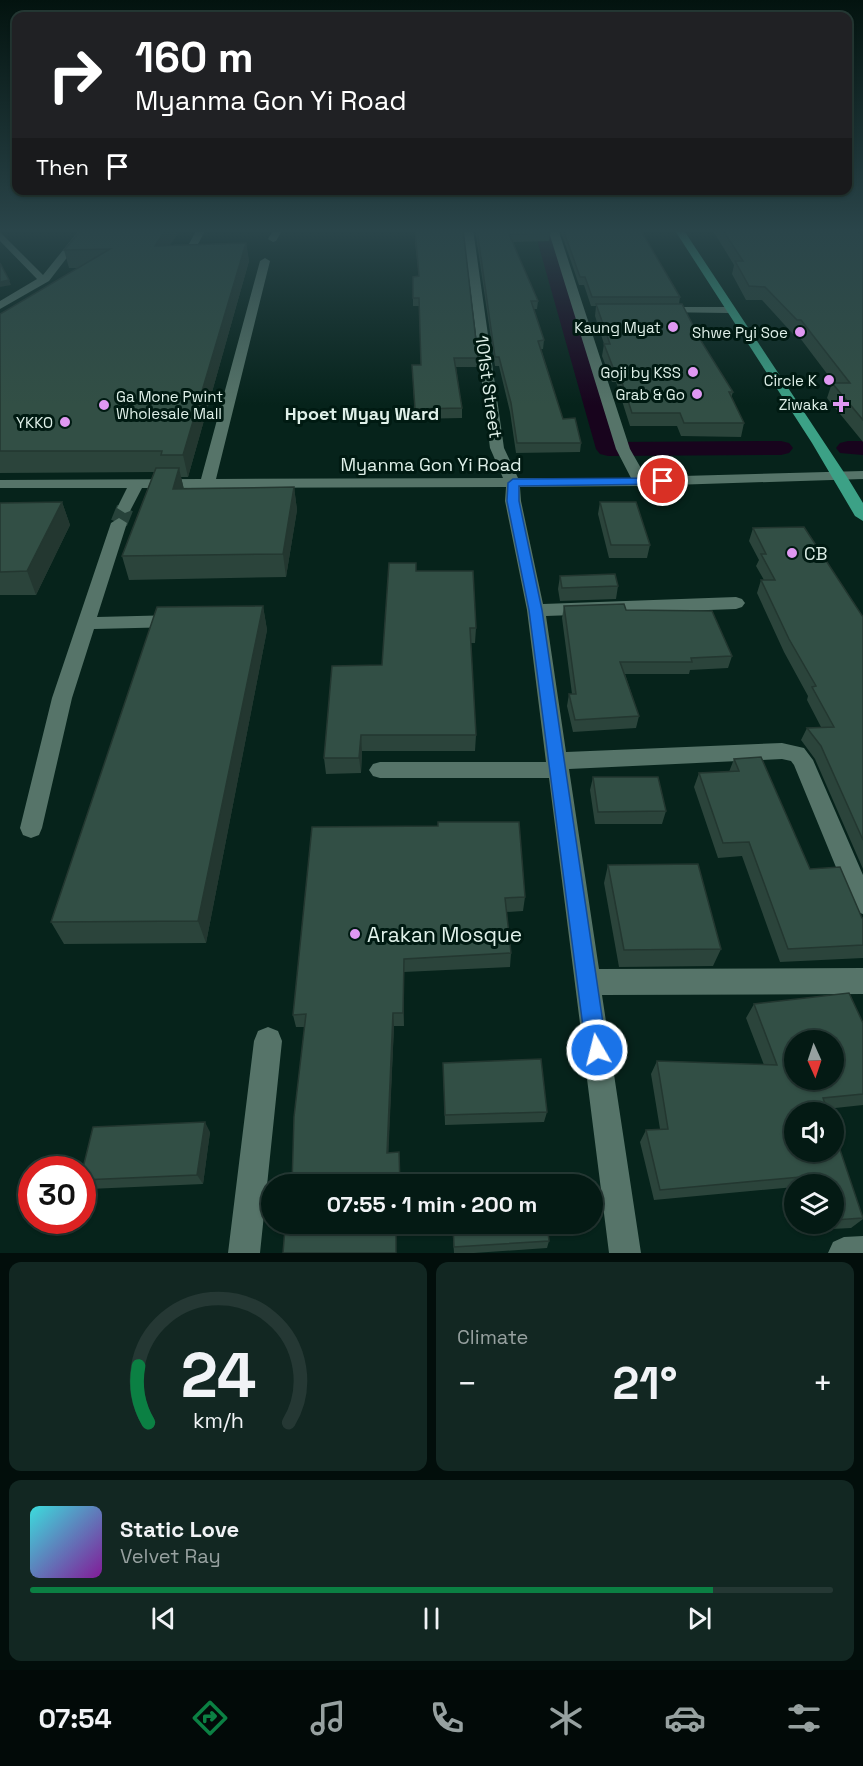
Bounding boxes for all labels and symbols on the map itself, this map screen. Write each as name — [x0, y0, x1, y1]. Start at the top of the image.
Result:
place label: Kaung Myat — [574, 318, 661, 337]
marker: Kaung Myat — [666, 320, 680, 334]
place label: Shwe Pyi Soe — [692, 323, 788, 342]
marker: Shwe Pyi Soe — [793, 325, 807, 339]
street label: 101st Street — [470, 334, 508, 440]
place label: Goji by KSS — [600, 363, 681, 382]
marker: Goji by KSS — [686, 365, 700, 379]
place label: Circle K — [764, 371, 817, 390]
marker: Circle K — [822, 373, 836, 387]
place label: Grab & Go — [615, 385, 685, 404]
place label: Ga Mone Pwint Wholesale Mall — [116, 387, 223, 423]
marker: Grab & Go — [690, 387, 704, 401]
place label: Ziwaka — [779, 395, 828, 414]
marker: Ziwaka — [832, 395, 850, 413]
marker: Ga Mone Pwint Wholesale Mall — [97, 398, 111, 412]
district label: Hpoet Myay Ward — [285, 402, 439, 425]
place label: YKKO — [16, 413, 53, 432]
marker: YKKO — [58, 415, 72, 429]
street label: Myanma Gon Yi Road — [340, 453, 522, 476]
pin — [637, 455, 688, 506]
place label: CB — [804, 542, 827, 565]
marker: CB — [785, 546, 799, 560]
place label: Arakan Mosque — [367, 921, 522, 948]
marker: Arakan Mosque — [348, 927, 362, 941]
position arrow — [565, 1018, 629, 1082]
north arrow — [784, 1030, 844, 1090]
speed limit sign: 30 — [18, 1156, 96, 1234]

